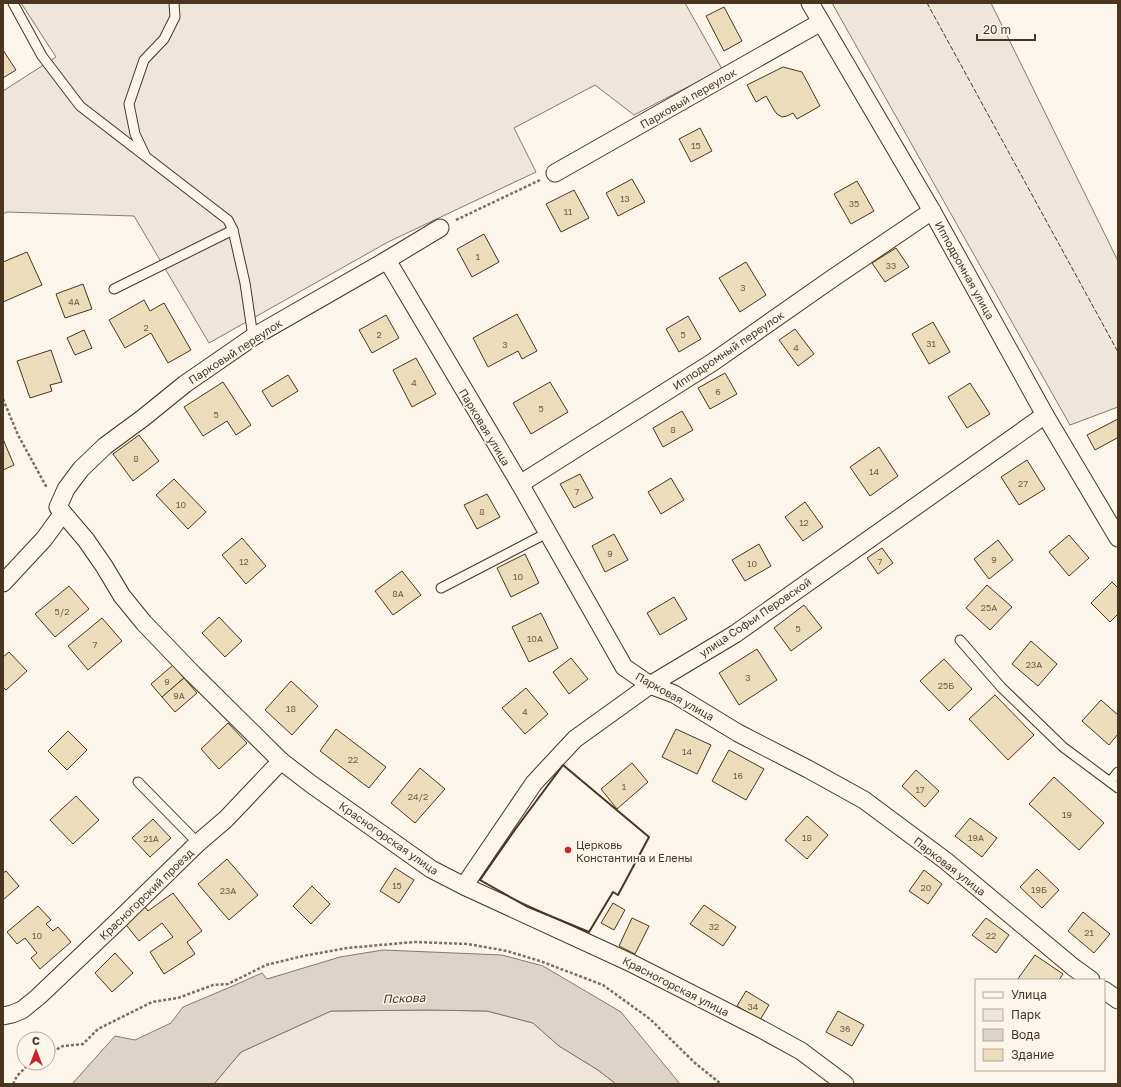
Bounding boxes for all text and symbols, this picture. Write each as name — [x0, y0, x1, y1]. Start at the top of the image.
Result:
scale bar — [977, 16, 1035, 42]
text: 20 m — [983, 22, 1011, 37]
street label: Парковый переулок — [638, 65, 739, 131]
house number: 15 — [691, 140, 701, 151]
house number: 13 — [620, 193, 630, 204]
house number: 35 — [849, 198, 859, 209]
house number: 11 — [564, 206, 573, 217]
street label: Ипподромная улица — [933, 219, 997, 321]
house number: 1 — [476, 251, 481, 262]
house number: 33 — [886, 260, 896, 271]
house number: 3 — [740, 282, 746, 293]
house number: 4А — [68, 296, 80, 307]
street label: Ипподромный переулок — [670, 307, 787, 392]
street label: Парковый переулок — [186, 316, 285, 386]
house number: 2 — [143, 322, 149, 333]
house number: 2 — [376, 329, 382, 340]
house number: 5 — [680, 329, 686, 340]
house number: 31 — [926, 338, 936, 349]
house number: 3 — [502, 339, 508, 350]
house number: 4 — [793, 342, 799, 353]
house number: 4 — [411, 377, 417, 388]
street label: Парковая улица — [457, 386, 513, 468]
house number: 6 — [715, 386, 721, 397]
house number: 5 — [538, 403, 544, 414]
house number: 5 — [213, 409, 219, 420]
house number: 8 — [670, 424, 676, 435]
house number: 8 — [133, 453, 139, 464]
house number: 14 — [869, 466, 879, 477]
house number: 27 — [1018, 478, 1028, 489]
house number: 7 — [575, 486, 580, 497]
house number: 10 — [176, 499, 186, 510]
house number: 8 — [479, 506, 485, 517]
house number: 12 — [799, 517, 809, 528]
house number: 9 — [607, 548, 613, 559]
house number: 9 — [991, 554, 997, 565]
house number: 12 — [239, 556, 249, 567]
house number: 7 — [878, 556, 883, 567]
house number: 10 — [747, 558, 757, 569]
house number: 10 — [513, 571, 523, 582]
street label: улица Софьи Перовской — [697, 575, 813, 659]
house number: 8А — [392, 588, 404, 599]
house number: 25А — [981, 602, 997, 613]
house number: 5/2 — [55, 606, 69, 617]
house number: 5 — [795, 623, 801, 634]
house number: 10А — [527, 633, 543, 644]
house number: 7 — [93, 639, 98, 650]
house number: 23А — [1026, 659, 1042, 670]
street label: Парковая улица — [634, 669, 716, 723]
house number: 3 — [745, 672, 751, 683]
house number: 9 — [164, 676, 170, 687]
house number: 25Б — [938, 680, 954, 691]
house number: 9А — [173, 690, 185, 701]
house number: 18 — [286, 703, 296, 714]
house number: 4 — [522, 706, 528, 717]
house number: 14 — [682, 746, 692, 757]
house number: 22 — [348, 754, 358, 765]
house number: 16 — [733, 770, 743, 781]
house number: 1 — [622, 781, 627, 792]
house number: 17 — [915, 784, 925, 795]
house number: 24/2 — [408, 791, 428, 802]
street label: Красногорская улица — [337, 799, 441, 877]
house number: 19 — [1062, 809, 1072, 820]
house number: 18 — [802, 832, 812, 843]
house number: 19А — [968, 832, 984, 843]
house number: 21А — [143, 833, 159, 844]
street label: Парковая улица — [911, 834, 989, 898]
place label: Церковь Константина и Елены — [576, 838, 693, 864]
street label: Красногорский проезд — [96, 845, 196, 942]
marker: Церковь Константина и Елены — [563, 845, 573, 855]
house number: 15 — [392, 880, 402, 891]
house number: 20 — [921, 882, 932, 893]
house number: 19Б — [1031, 884, 1047, 895]
house number: 23А — [220, 885, 236, 896]
house number: 32 — [709, 921, 719, 932]
house number: 21 — [1084, 927, 1094, 938]
house number: 10 — [32, 930, 42, 941]
house number: 22 — [986, 930, 996, 941]
street label: Красногорская улица — [620, 953, 732, 1019]
legend — [975, 979, 1105, 1071]
text: Улица — [1011, 987, 1047, 1002]
water label: Пскова — [382, 990, 427, 1006]
house number: 34 — [748, 1001, 759, 1012]
text: Парк — [1011, 1007, 1041, 1022]
house number: 36 — [840, 1023, 850, 1034]
text: Вода — [1011, 1027, 1040, 1042]
north arrow — [16, 1031, 56, 1071]
text: С — [32, 1034, 40, 1047]
text: Здание — [1011, 1047, 1054, 1062]

